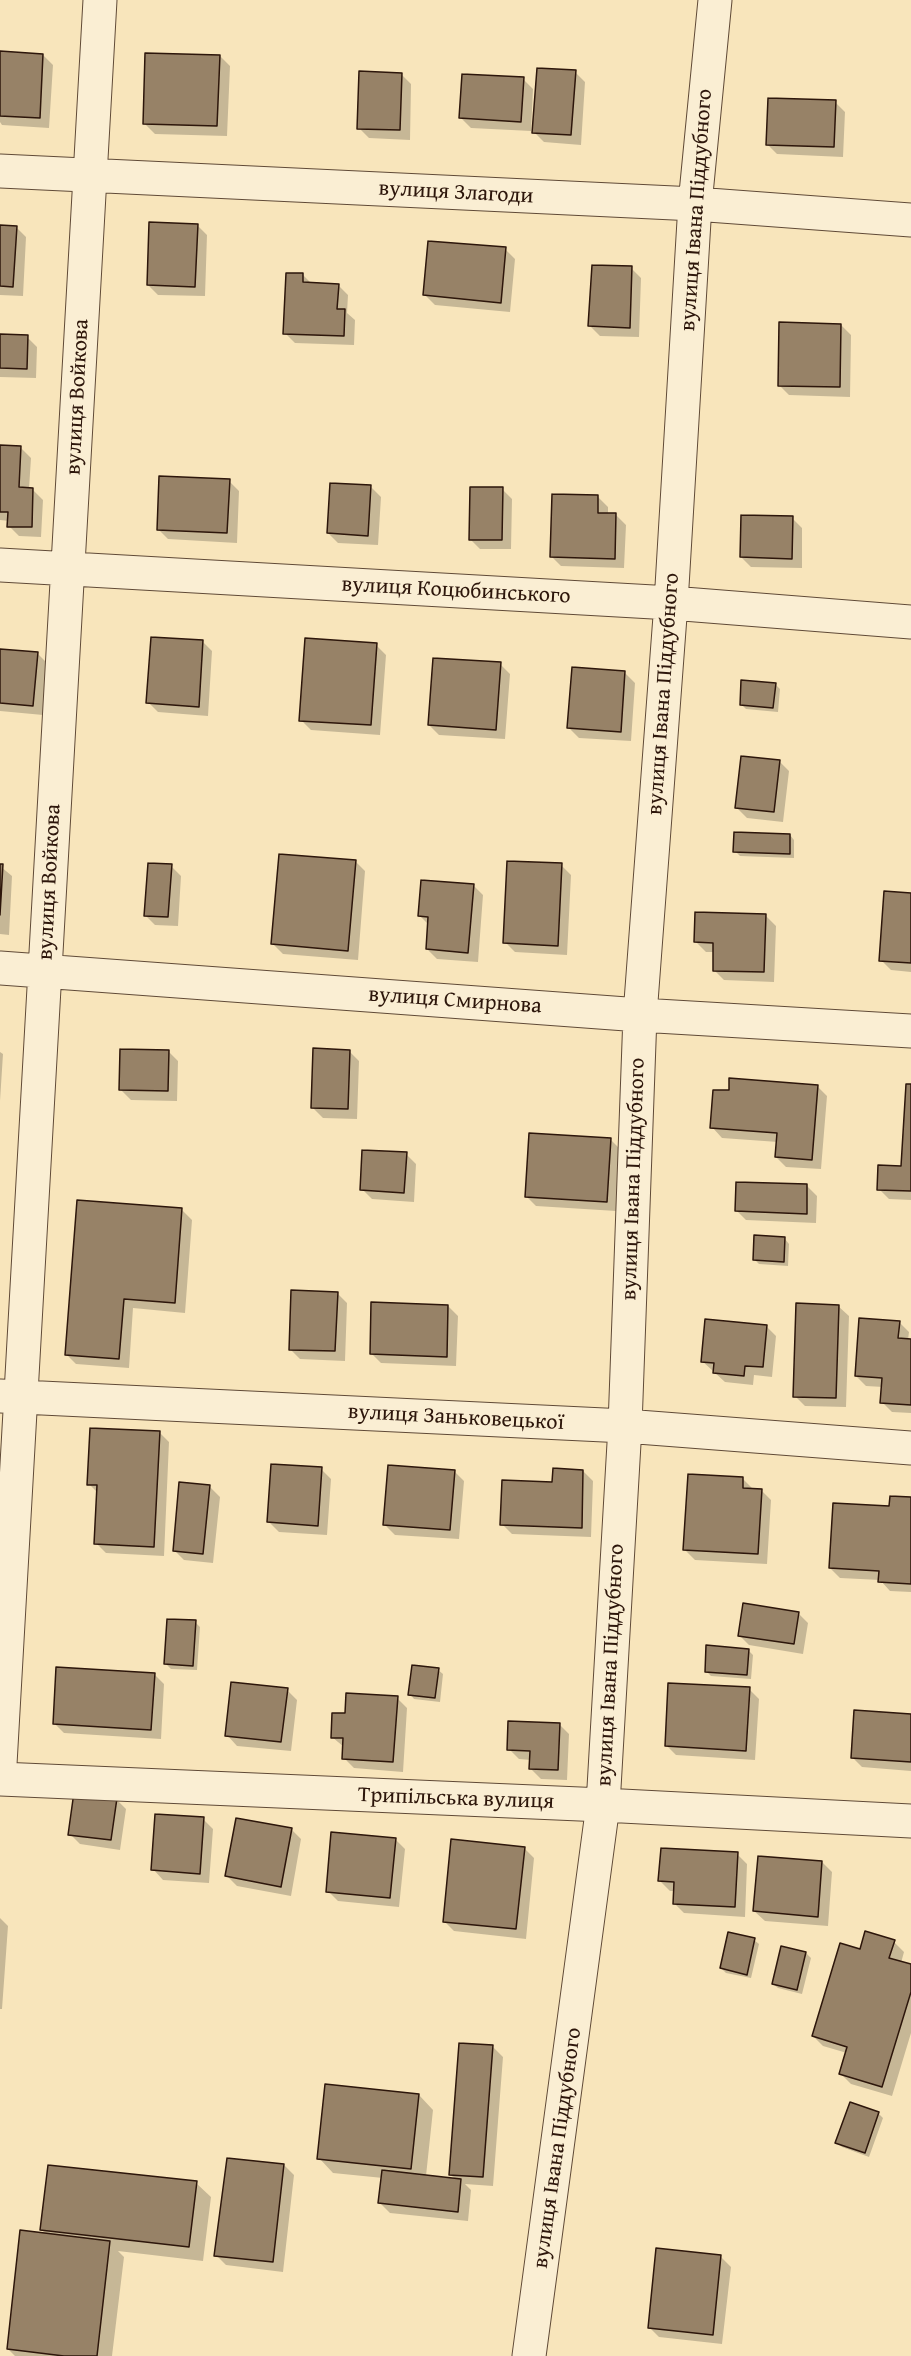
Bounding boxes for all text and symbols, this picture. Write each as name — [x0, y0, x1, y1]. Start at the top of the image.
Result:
street label: вулиця Івана Піддубного — [675, 88, 719, 332]
street label: вулиця Злагоди — [378, 176, 534, 210]
street label: вулиця Войкова — [61, 318, 95, 476]
street label: вулиця Коцюбинського — [341, 572, 571, 610]
street label: вулиця Івана Піддубного — [642, 572, 686, 816]
street label: вулиця Войкова — [33, 803, 67, 961]
street label: вулиця Смирнова — [368, 982, 542, 1020]
street label: вулиця Івана Піддубного — [617, 1057, 651, 1301]
street label: вулиця Заньковецької — [347, 1399, 565, 1437]
street label: вулиця Івана Піддубного — [591, 1543, 631, 1787]
street label: Трипільська вулиця — [358, 1782, 554, 1816]
street label: вулиця Івана Піддубного — [528, 2026, 588, 2270]

